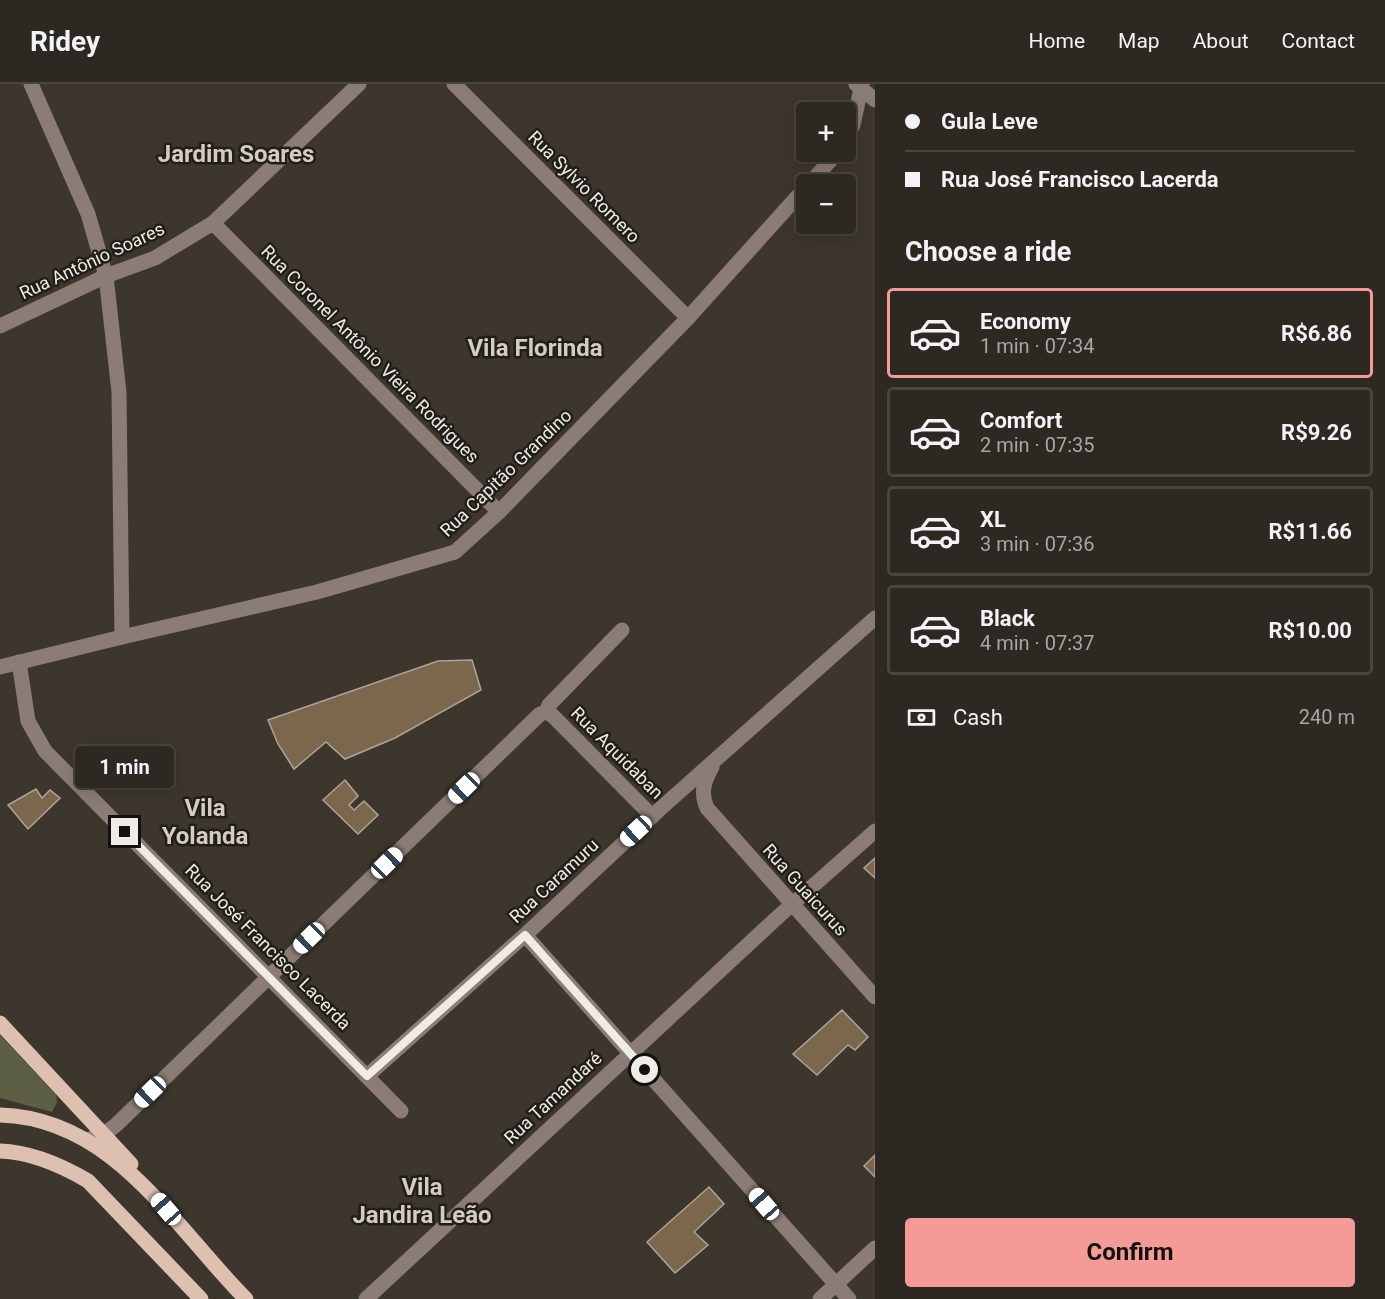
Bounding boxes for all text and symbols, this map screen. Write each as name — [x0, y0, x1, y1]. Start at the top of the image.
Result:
text: Ridey — [30, 25, 100, 58]
text: Home — [1029, 29, 1085, 53]
text: Map — [1118, 29, 1160, 53]
text: About — [1193, 29, 1249, 53]
text: Contact — [1282, 29, 1355, 53]
map controls — [796, 102, 856, 234]
button: + — [796, 102, 856, 162]
text: Gula Leve — [941, 109, 1038, 134]
street label: Rua Sylvio Romero — [524, 126, 645, 247]
district label: Jardim Soares — [158, 140, 314, 168]
text: Rua José Francisco Lacerda — [941, 167, 1219, 192]
button: − — [796, 174, 856, 234]
street label: Rua Antônio Soares — [16, 218, 168, 303]
text: Choose a ride — [905, 236, 1071, 268]
street label: Rua Coronel Antônio Vieira Rodrigues — [257, 240, 484, 467]
icon: car — [908, 306, 962, 360]
text: Economy — [980, 309, 1071, 334]
text: R$6.86 — [1281, 321, 1352, 346]
district label: Vila Florinda — [467, 334, 603, 362]
text: 1 min · 07:34 — [980, 334, 1095, 358]
street label: Rua Capitão Grandino — [436, 405, 576, 541]
icon: car — [908, 405, 962, 459]
text: Comfort — [980, 408, 1062, 433]
text: R$9.26 — [1281, 420, 1352, 445]
text: 2 min · 07:35 — [980, 433, 1095, 457]
icon: car — [908, 504, 962, 558]
text: XL — [980, 507, 1006, 532]
text: R$11.66 — [1268, 519, 1352, 544]
text: 3 min · 07:36 — [980, 532, 1095, 556]
icon: car — [908, 603, 962, 657]
text: Black — [980, 606, 1035, 631]
text: R$10.00 — [1268, 618, 1352, 643]
text: 4 min · 07:37 — [980, 631, 1095, 655]
icon: cash — [905, 701, 938, 734]
street label: Rua Aquidaban — [567, 702, 668, 803]
text: Cash — [953, 705, 1003, 730]
text: 240 m — [1299, 705, 1355, 729]
callout: 1 min — [76, 745, 174, 787]
text: 1 min — [99, 755, 150, 779]
car — [445, 769, 483, 807]
district label: Vila Yolanda — [162, 794, 248, 850]
car — [617, 812, 655, 850]
route end — [111, 818, 138, 845]
street label: Rua Caramuru — [505, 834, 603, 927]
street label: Rua Guaicurus — [759, 839, 852, 940]
car — [368, 844, 406, 882]
street label: Rua José Francisco Lacerda — [181, 859, 356, 1034]
car — [290, 919, 328, 957]
street label: Rua Tamandaré — [500, 1047, 606, 1148]
route start — [631, 1056, 658, 1083]
car — [131, 1073, 169, 1111]
district label: Vila Jandira Leão — [352, 1173, 492, 1229]
car — [745, 1185, 783, 1223]
car — [147, 1190, 185, 1228]
button: Confirm — [905, 1218, 1355, 1287]

